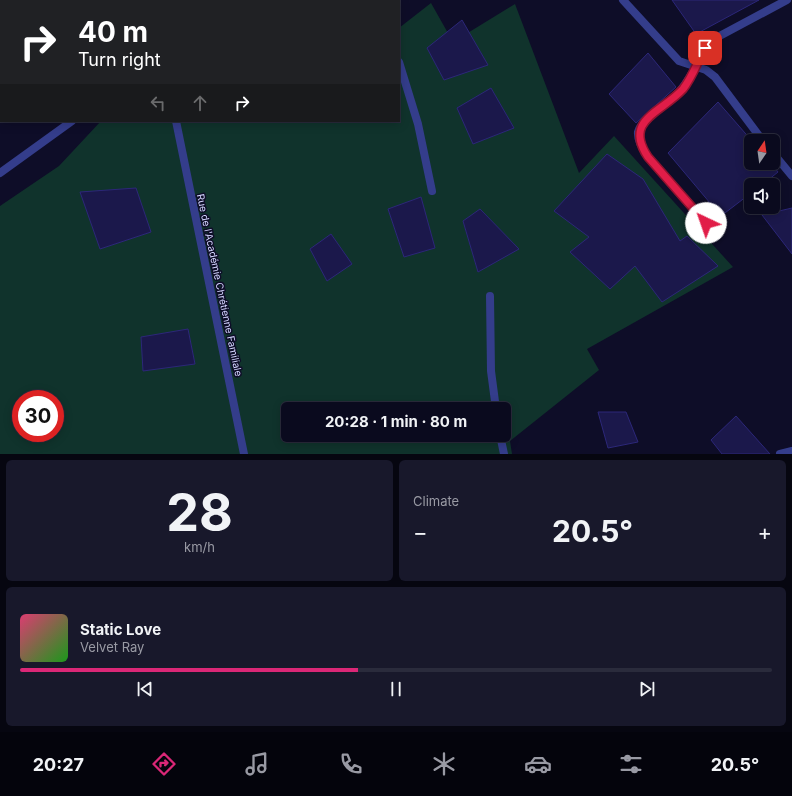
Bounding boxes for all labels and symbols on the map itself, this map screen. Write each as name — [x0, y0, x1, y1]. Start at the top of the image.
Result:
pin — [688, 31, 722, 65]
north arrow — [744, 134, 780, 170]
street label: Rue de l'Académie Chrétienne Familiale — [195, 193, 245, 378]
position arrow — [685, 202, 727, 244]
speed limit sign: 30 — [12, 390, 64, 442]

